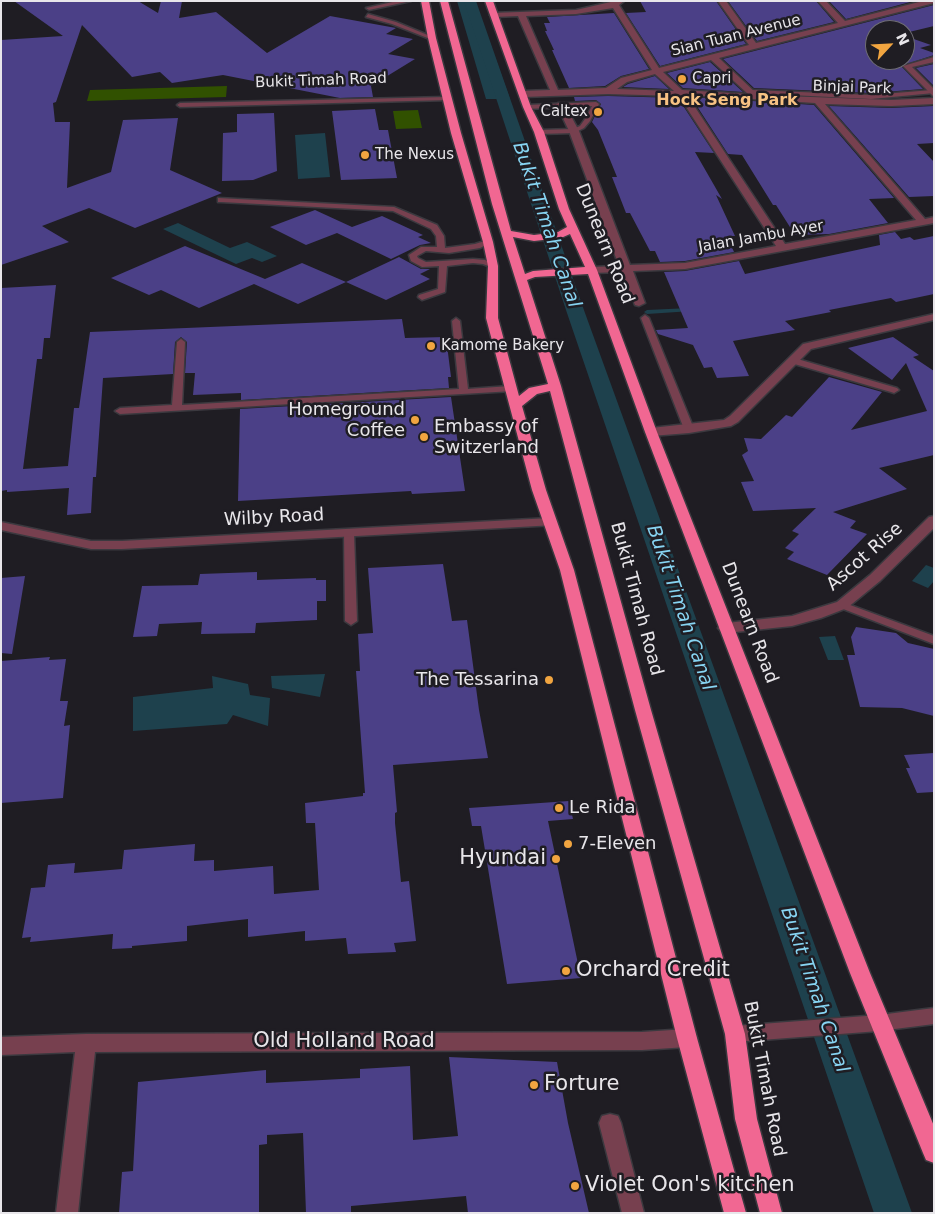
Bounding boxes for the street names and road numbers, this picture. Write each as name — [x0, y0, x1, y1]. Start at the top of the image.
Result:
street label: Sian Tuan Avenue — [669, 11, 803, 61]
street label: Bukit Timah Road — [255, 70, 387, 92]
street label: Binjai Park — [812, 78, 892, 98]
street label: Dunearn Road — [570, 181, 638, 307]
street label: Jalan Jambu Ayer — [697, 217, 825, 257]
street label: Wilby Road — [223, 505, 325, 531]
street label: Ascot Rise — [823, 518, 907, 596]
street label: Bukit Timah Road — [605, 520, 667, 678]
street label: Dunearn Road — [716, 559, 782, 687]
street label: Bukit Timah Road — [738, 999, 790, 1159]
street label: Old Holland Road — [253, 1029, 435, 1055]

